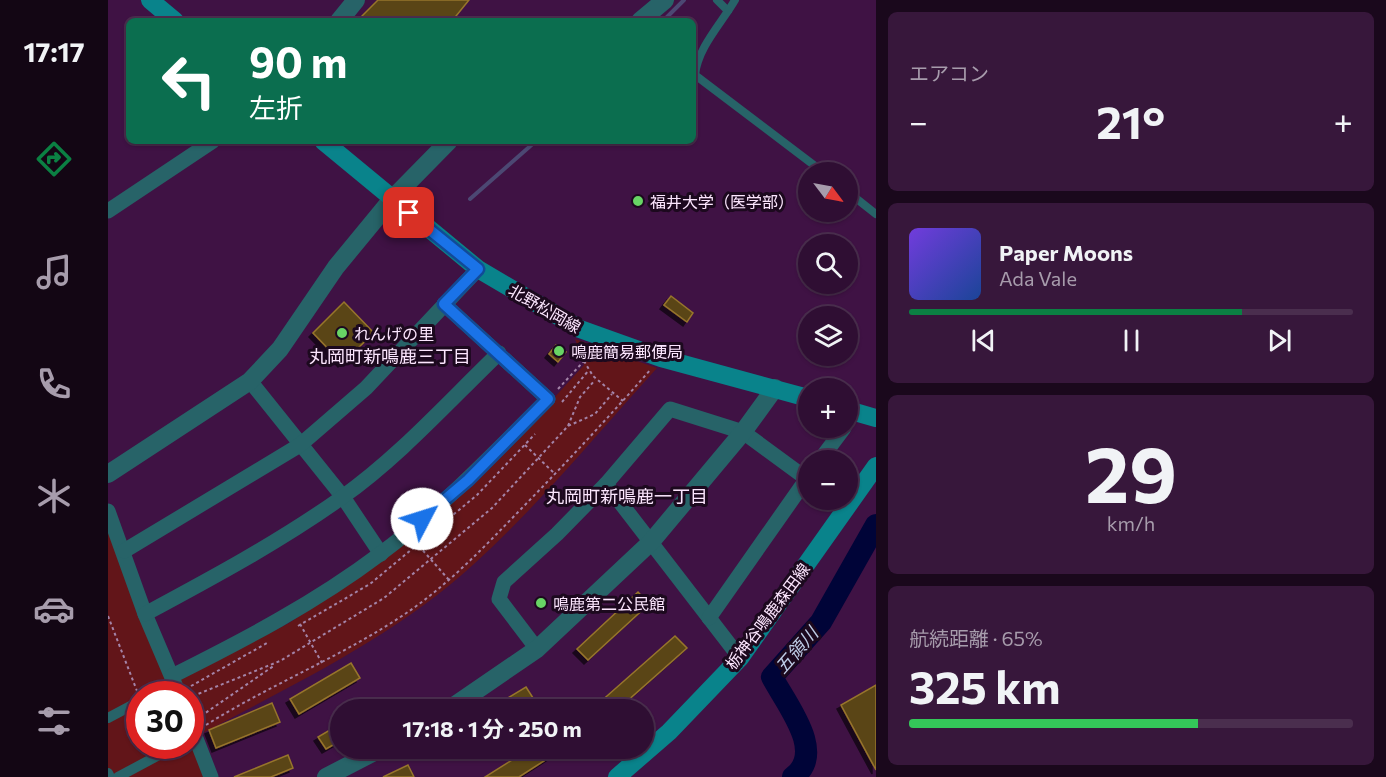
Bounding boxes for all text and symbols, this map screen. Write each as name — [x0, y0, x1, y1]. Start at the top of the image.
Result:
text: 17:17 — [23, 35, 85, 68]
text: 90 m — [249, 35, 348, 87]
icon: left — [150, 42, 228, 120]
text: エアコン — [909, 61, 989, 85]
text: 左折 — [249, 91, 303, 124]
text: 21° — [1096, 93, 1165, 148]
text: − — [909, 100, 928, 141]
text: + — [1334, 100, 1353, 141]
icon: directions — [33, 138, 75, 180]
north arrow — [798, 162, 858, 222]
map controls — [798, 162, 858, 510]
pin — [383, 187, 434, 238]
place label: 福井大学（医学部） — [650, 192, 794, 211]
marker: 福井大学（医学部） — [631, 194, 645, 208]
icon: arrive — [392, 196, 425, 229]
button: search — [798, 234, 858, 294]
text: Paper Moons — [999, 239, 1133, 266]
icon: music — [33, 251, 75, 293]
text: Ada Vale — [999, 266, 1077, 290]
street label: 北野松岡線 — [506, 280, 584, 336]
button: layers — [798, 306, 858, 366]
place label: れんげの里 — [354, 324, 434, 343]
icon: previous — [967, 324, 1000, 357]
icon: pause — [1115, 324, 1148, 357]
icon: next — [1263, 324, 1296, 357]
marker: れんげの里 — [335, 326, 349, 340]
place label: 鳴鹿簡易郵便局 — [571, 342, 683, 361]
marker: 鳴鹿簡易郵便局 — [552, 344, 566, 358]
district label: 丸岡町新鳴鹿三丁目 — [309, 345, 471, 367]
icon: phone — [33, 363, 75, 405]
button: + — [798, 378, 858, 438]
text: 29 — [1085, 424, 1177, 519]
button: − — [798, 450, 858, 510]
icon: climate — [33, 475, 75, 517]
district label: 丸岡町新鳴鹿一丁目 — [546, 485, 708, 507]
position arrow — [390, 487, 454, 551]
text: km/h — [1107, 511, 1155, 535]
street label: 栃神谷鳴鹿森田線 — [721, 559, 813, 673]
icon: car — [33, 588, 75, 630]
place label: 鳴鹿第二公民館 — [553, 594, 665, 613]
marker: 鳴鹿第二公民館 — [534, 596, 548, 610]
water label: 五領川 — [770, 621, 823, 678]
text: 航続距離 · 65% — [909, 626, 1043, 650]
text: 325 km — [909, 658, 1060, 713]
speed limit sign: 30 — [126, 681, 204, 759]
icon: filters — [33, 700, 75, 742]
text: 17:18 · 1 分 · 250 m — [402, 715, 582, 742]

